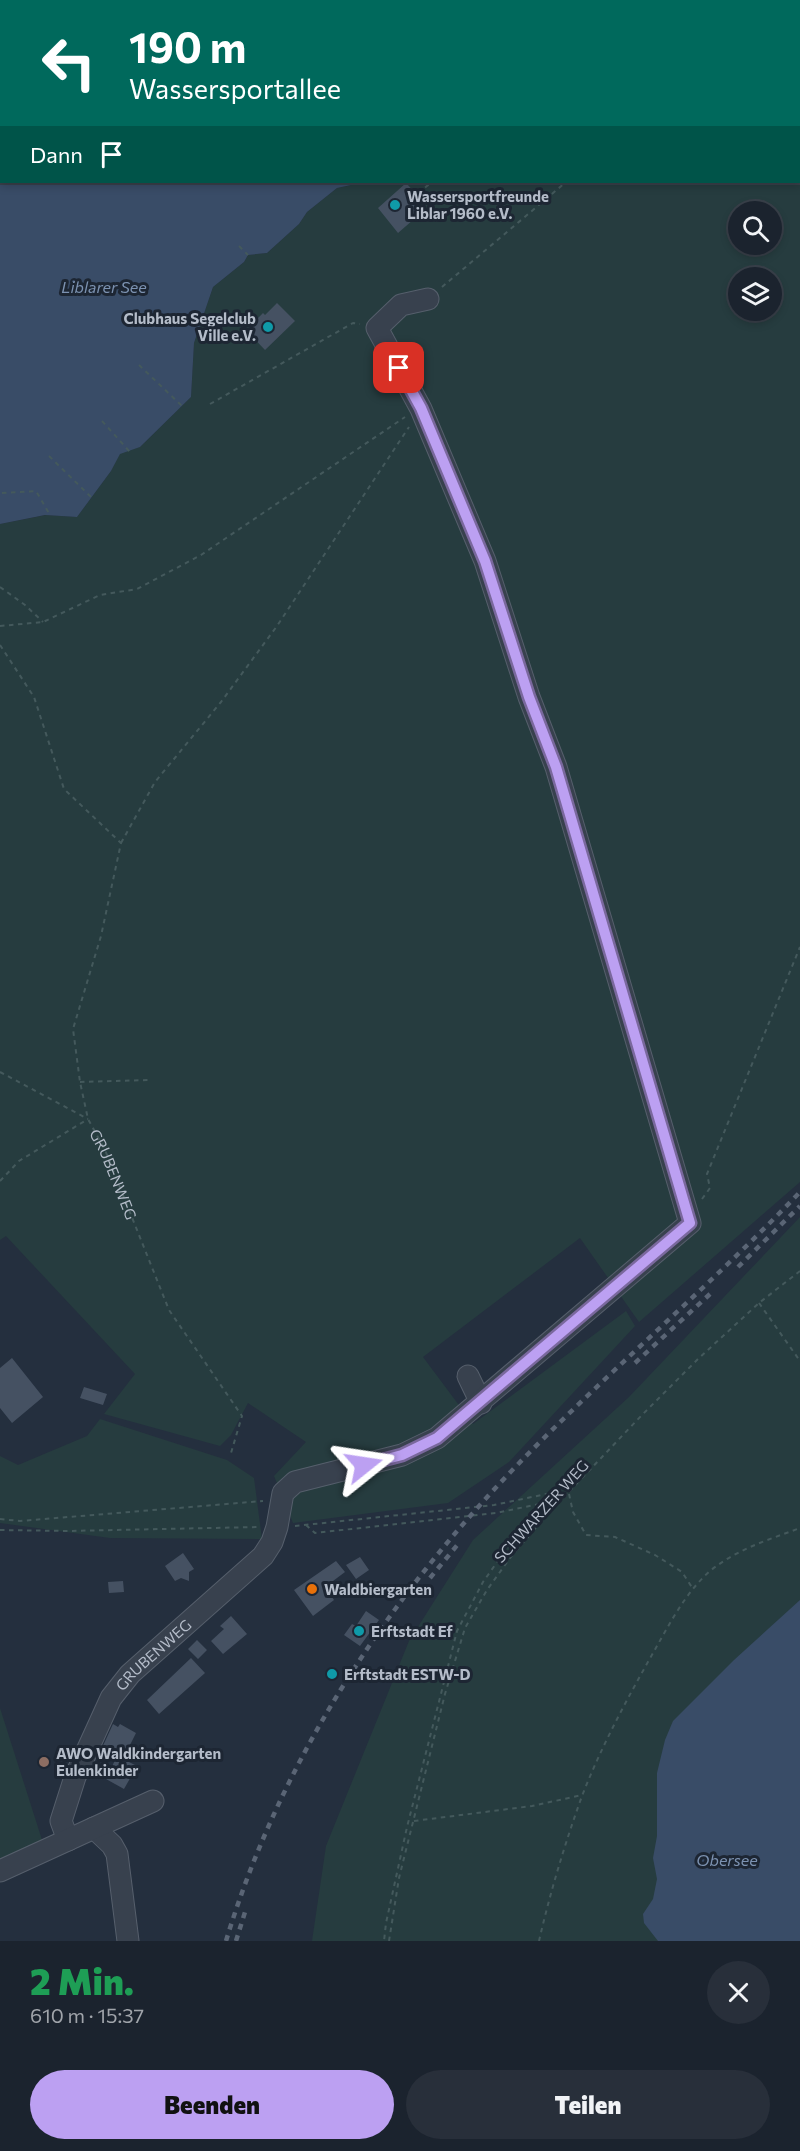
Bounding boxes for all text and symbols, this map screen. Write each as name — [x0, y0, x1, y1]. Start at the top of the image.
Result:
text: 190 m — [129, 20, 247, 72]
icon: left — [30, 24, 108, 102]
text: Wassersportallee — [129, 72, 341, 105]
icon: arrive — [95, 138, 128, 171]
text: Dann — [30, 141, 83, 168]
place label: Wassersportfreunde Liblar 1960 e.V. — [407, 187, 549, 222]
marker: Wassersportfreunde Liblar 1960 e.V. — [388, 198, 402, 212]
map controls — [728, 201, 782, 321]
button: search — [728, 201, 782, 255]
button: layers — [728, 267, 782, 321]
water label: Liblarer See — [61, 277, 147, 296]
place label: Clubhaus Segelclub Ville e.V. — [123, 309, 256, 344]
marker: Clubhaus Segelclub Ville e.V. — [261, 320, 275, 334]
pin — [373, 342, 424, 393]
icon: arrive — [382, 351, 415, 384]
street label: GRUBENWEG — [86, 1126, 141, 1222]
position arrow — [332, 1433, 396, 1497]
street label: SCHWARZER WEG — [490, 1456, 592, 1566]
place label: Waldbiergarten — [324, 1580, 432, 1598]
marker: Waldbiergarten — [305, 1582, 319, 1596]
street label: GRUBENWEG — [112, 1615, 195, 1694]
place label: Erftstadt Ef — [371, 1622, 453, 1640]
marker: Erftstadt Ef — [352, 1624, 366, 1638]
place label: Erftstadt ESTW-D — [344, 1665, 471, 1683]
marker: Erftstadt ESTW-D — [325, 1667, 339, 1681]
place label: AWO Waldkindergarten Eulenkinder — [56, 1744, 221, 1779]
marker: AWO Waldkindergarten Eulenkinder — [37, 1755, 51, 1769]
water label: Obersee — [696, 1850, 758, 1869]
text: 2 Min. — [30, 1958, 134, 2002]
button: close — [707, 1961, 770, 2024]
text: 610 m · 15:37 — [30, 2003, 144, 2027]
button: Beenden — [30, 2070, 394, 2139]
button: Teilen — [406, 2070, 770, 2139]

